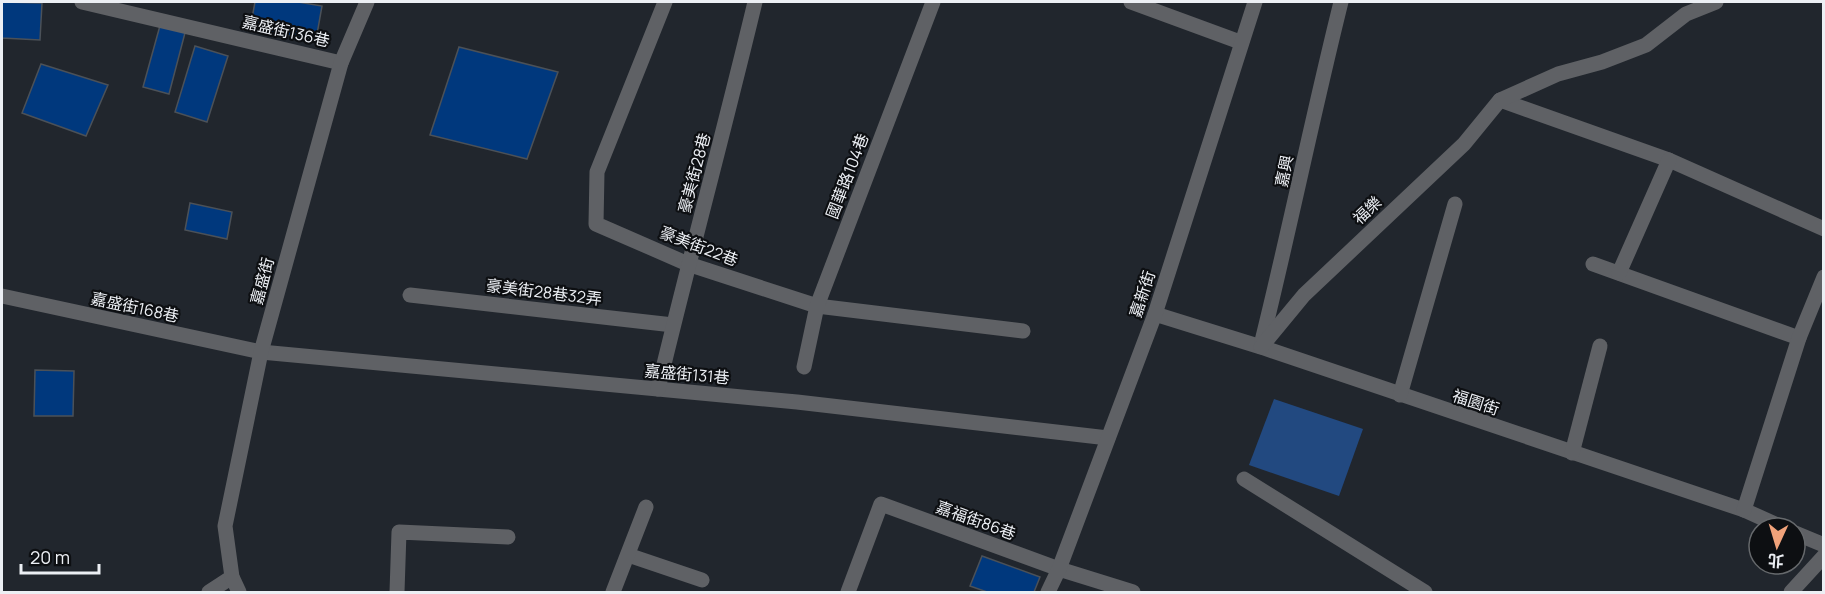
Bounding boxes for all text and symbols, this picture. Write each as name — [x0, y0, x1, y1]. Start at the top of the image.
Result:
street label: 嘉盛街136巷 — [240, 10, 332, 52]
street label: 豪美街28巷 — [673, 130, 715, 216]
street label: 國華路104巷 — [821, 130, 873, 222]
street label: 嘉興 — [1270, 153, 1298, 189]
street label: 福樂 — [1348, 191, 1386, 229]
street label: 豪美街22巷 — [657, 221, 741, 271]
street label: 嘉盛街 — [245, 255, 279, 307]
street label: 嘉新街 — [1124, 268, 1160, 320]
street label: 豪美街28巷32弄 — [485, 274, 603, 310]
street label: 嘉盛街168巷 — [89, 287, 181, 327]
street label: 嘉盛街131巷 — [644, 359, 730, 389]
street label: 福園街 — [1450, 384, 1502, 420]
street label: 嘉福街86巷 — [933, 495, 1019, 545]
north arrow — [1747, 516, 1807, 576]
scale bar — [21, 537, 99, 575]
text: 20 m — [30, 545, 70, 569]
text: 北 — [1767, 549, 1785, 572]

